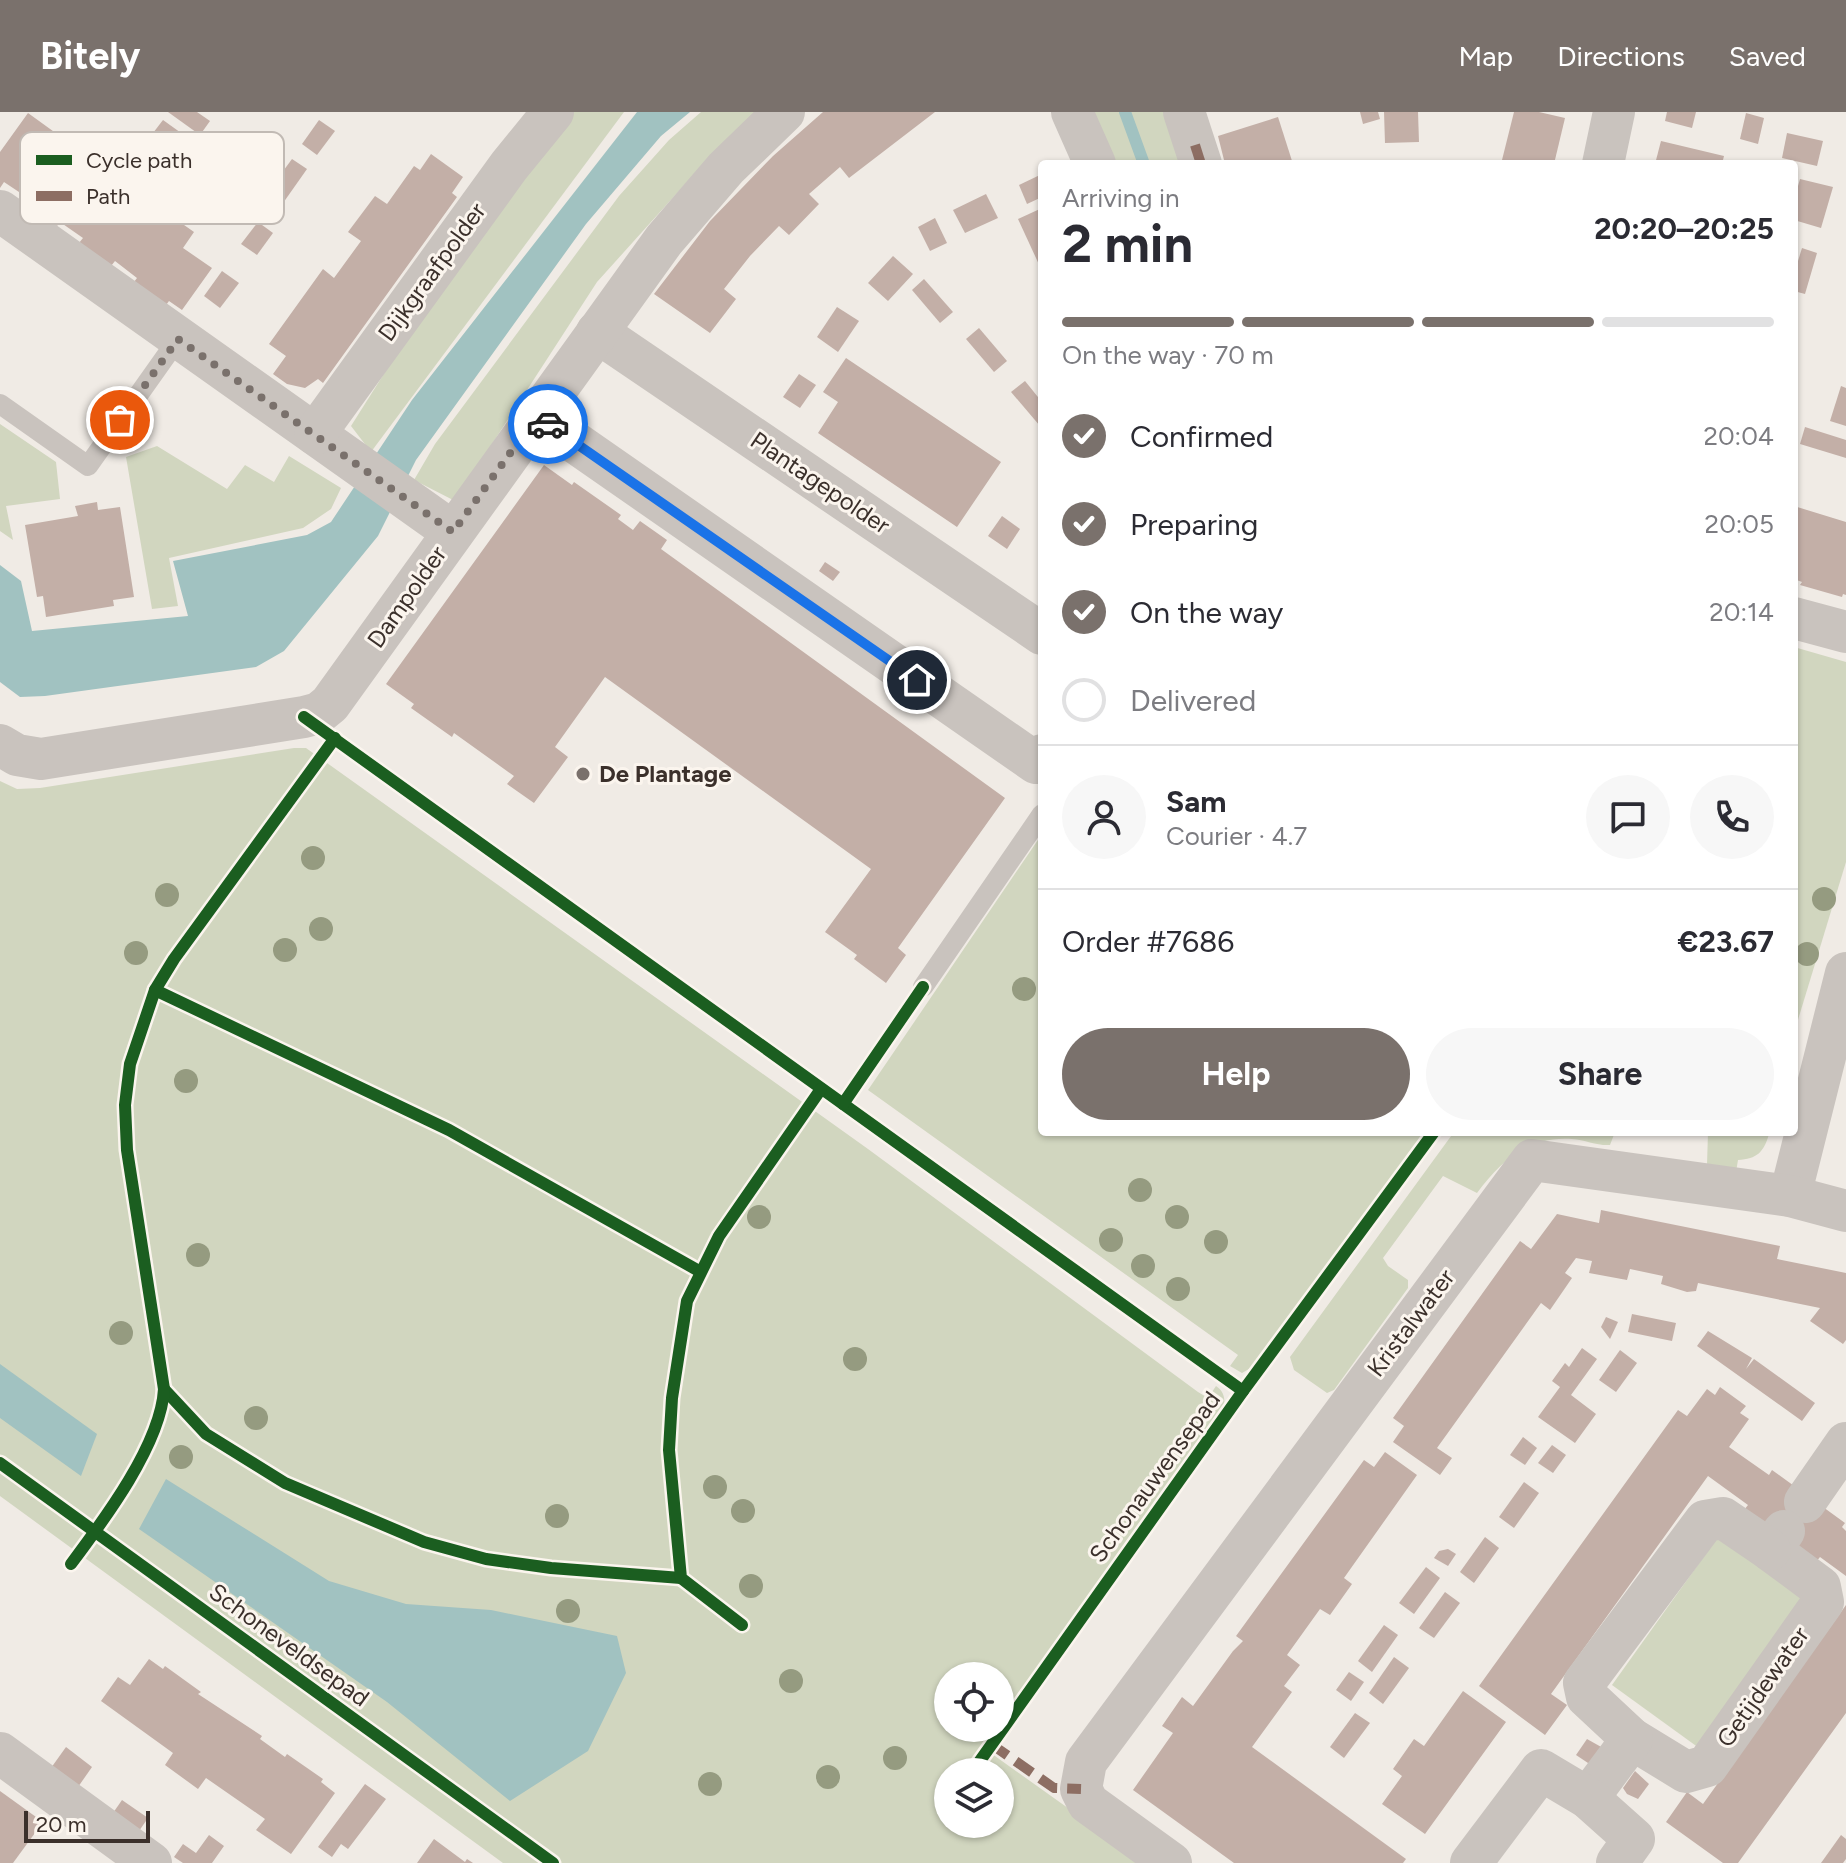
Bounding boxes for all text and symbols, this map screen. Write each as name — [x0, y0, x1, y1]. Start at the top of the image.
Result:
text: Bitely — [40, 33, 140, 79]
text: Map — [1459, 39, 1513, 73]
text: Directions — [1557, 39, 1685, 73]
text: Saved — [1729, 39, 1806, 73]
legend — [20, 132, 284, 224]
text: Cycle path — [86, 147, 192, 174]
text: Arriving in — [1062, 182, 1180, 214]
text: Path — [86, 183, 130, 210]
street label: Dijkgraafpolder — [372, 197, 492, 347]
text: 20:20–20:25 — [1594, 210, 1774, 247]
text: 2 min — [1062, 213, 1193, 275]
text: On the way · 70 m — [1062, 339, 1274, 371]
courier — [508, 384, 588, 464]
pin — [86, 386, 154, 454]
icon: bag — [98, 398, 142, 442]
icon: car — [526, 402, 570, 446]
icon: check — [1062, 414, 1106, 458]
text: Confirmed — [1130, 418, 1273, 455]
text: 20:04 — [1703, 420, 1774, 452]
street label: Plantagepolder — [745, 425, 896, 540]
icon: check — [1062, 502, 1106, 546]
text: Preparing — [1130, 506, 1258, 543]
text: 20:05 — [1705, 508, 1774, 540]
street label: Dampolder — [361, 540, 452, 653]
icon: check — [1062, 590, 1106, 634]
text: On the way — [1130, 594, 1283, 631]
text: 20:14 — [1709, 596, 1774, 628]
pin — [883, 646, 951, 714]
icon: home — [895, 658, 939, 702]
text: Delivered — [1130, 682, 1256, 719]
place label: De Plantage — [599, 759, 732, 788]
marker: De Plantage — [574, 765, 592, 783]
button: person — [1062, 775, 1146, 859]
button: chat — [1586, 775, 1670, 859]
button: phone — [1690, 775, 1774, 859]
text: Sam — [1166, 783, 1226, 820]
text: Courier · 4.7 — [1166, 820, 1307, 852]
text: Order #7686 — [1062, 923, 1234, 960]
text: €23.67 — [1678, 923, 1774, 960]
button: Help — [1062, 1028, 1410, 1120]
button: Share — [1426, 1028, 1774, 1120]
street label: Kristalwater — [1361, 1263, 1460, 1382]
street label: Schonauwensepad — [1083, 1386, 1226, 1568]
street label: Schoneveldsepad — [204, 1577, 375, 1712]
street label: Getijdewater — [1710, 1621, 1815, 1752]
map controls — [934, 1662, 1014, 1838]
button: locate — [934, 1662, 1014, 1742]
button: layers — [934, 1758, 1014, 1838]
scale bar — [24, 1807, 150, 1843]
text: 20 m — [36, 1811, 87, 1838]

